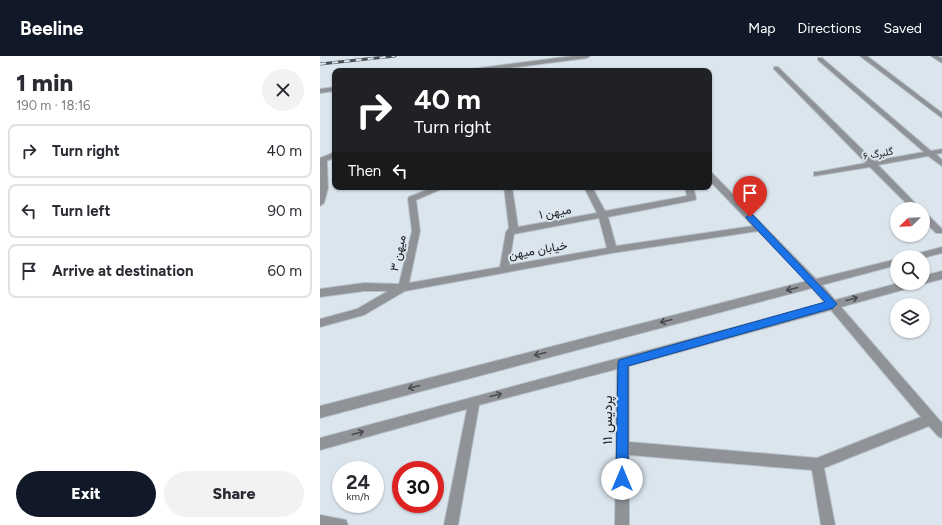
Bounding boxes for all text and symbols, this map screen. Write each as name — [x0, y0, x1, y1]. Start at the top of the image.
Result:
text: Beeline — [20, 17, 84, 40]
text: Map — [748, 20, 776, 37]
text: Directions — [798, 20, 861, 37]
text: Saved — [883, 20, 922, 37]
text: 1 min — [16, 68, 73, 97]
button: close — [262, 69, 304, 111]
text: 40 m — [414, 82, 481, 116]
icon: right — [348, 84, 400, 136]
text: 190 m · 18:16 — [16, 98, 90, 113]
text: Turn right — [414, 116, 491, 138]
icon: right — [18, 140, 40, 162]
text: Turn right — [52, 142, 120, 160]
text: 40 m — [267, 142, 302, 160]
street label: گلبرگ ۶ — [862, 144, 895, 163]
icon: left — [389, 160, 411, 182]
text: Then — [348, 162, 381, 180]
pin — [733, 176, 767, 217]
icon: arrive — [739, 182, 761, 204]
icon: left — [18, 200, 40, 222]
text: Turn left — [52, 202, 110, 220]
text: 90 m — [267, 202, 302, 220]
street label: میهن ۱ — [538, 202, 572, 223]
north arrow — [890, 202, 930, 242]
map controls — [890, 202, 930, 338]
street label: میهن ۳ — [387, 233, 410, 273]
street label: خیابان میهن — [508, 238, 569, 263]
button: search — [890, 250, 930, 290]
icon: arrive — [18, 260, 40, 282]
text: Arrive at destination — [52, 262, 193, 280]
text: 60 m — [267, 262, 302, 280]
one-way arrow — [785, 286, 798, 293]
one-way arrow — [845, 295, 858, 302]
button: layers — [890, 298, 930, 338]
one-way arrow — [659, 318, 672, 326]
one-way arrow — [533, 350, 546, 358]
one-way arrow — [408, 384, 421, 391]
one-way arrow — [490, 391, 503, 399]
street label: پردیس ۱۱ — [599, 395, 617, 445]
one-way arrow — [351, 429, 364, 436]
position arrow — [601, 458, 643, 500]
speed limit sign: 30 — [392, 461, 444, 513]
text: 24 — [346, 470, 370, 494]
button: Exit — [16, 471, 156, 517]
button: Share — [164, 471, 304, 517]
text: km/h — [347, 490, 369, 503]

